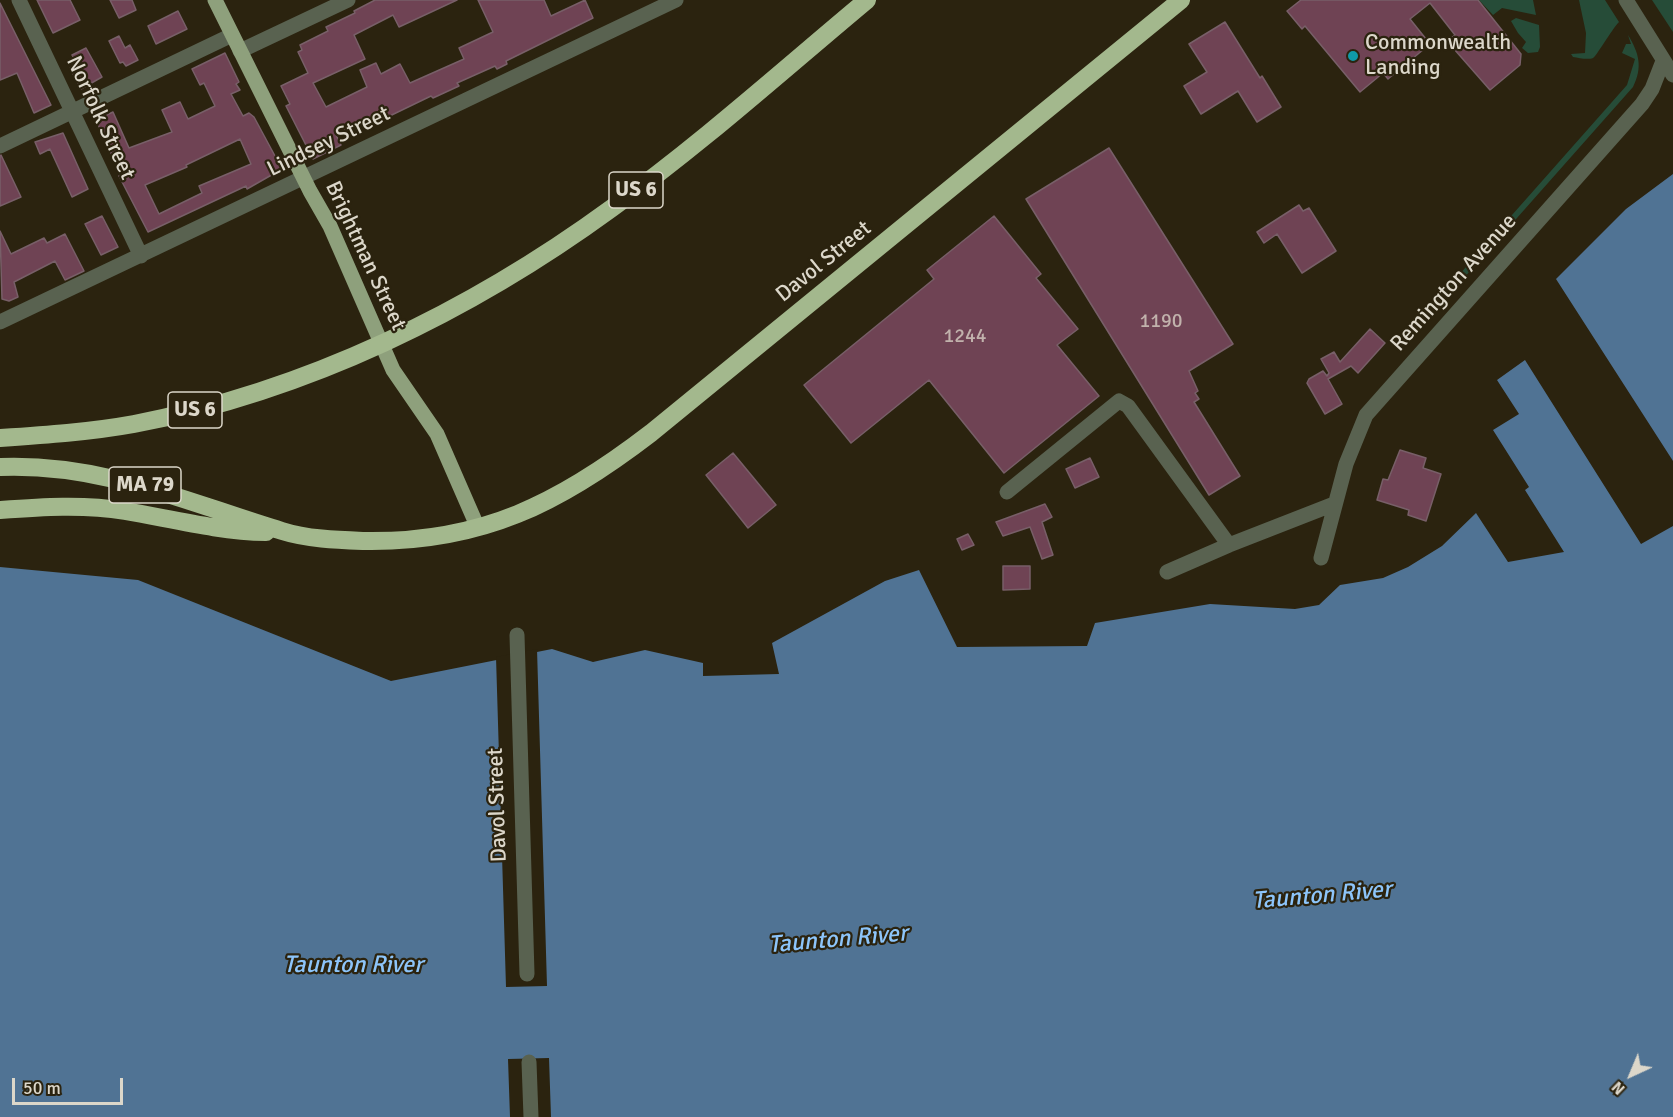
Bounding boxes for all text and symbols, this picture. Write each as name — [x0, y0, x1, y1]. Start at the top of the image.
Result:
place label: Commonwealth Landing — [1365, 30, 1511, 82]
marker: Commonwealth Landing — [1346, 49, 1360, 63]
street label: Norfolk Street — [60, 52, 140, 184]
street label: Lindsey Street — [263, 101, 395, 183]
road number: US 6 — [609, 172, 663, 208]
street label: Brightman Street — [319, 177, 411, 335]
street label: Remington Avenue — [1385, 209, 1523, 357]
street label: Davol Street — [771, 216, 877, 308]
house number: 1190 — [1139, 310, 1183, 334]
house number: 1244 — [943, 325, 987, 349]
road number: US 6 — [168, 392, 222, 428]
road number: MA 79 — [109, 467, 181, 503]
street label: Davol Street — [483, 747, 513, 863]
water label: Taunton River — [1251, 876, 1393, 916]
water label: Taunton River — [767, 920, 909, 960]
water label: Taunton River — [283, 952, 423, 980]
north arrow — [1601, 1045, 1661, 1105]
scale bar — [15, 1066, 126, 1104]
text: 50 m — [23, 1077, 61, 1099]
text: N — [1608, 1077, 1629, 1099]

